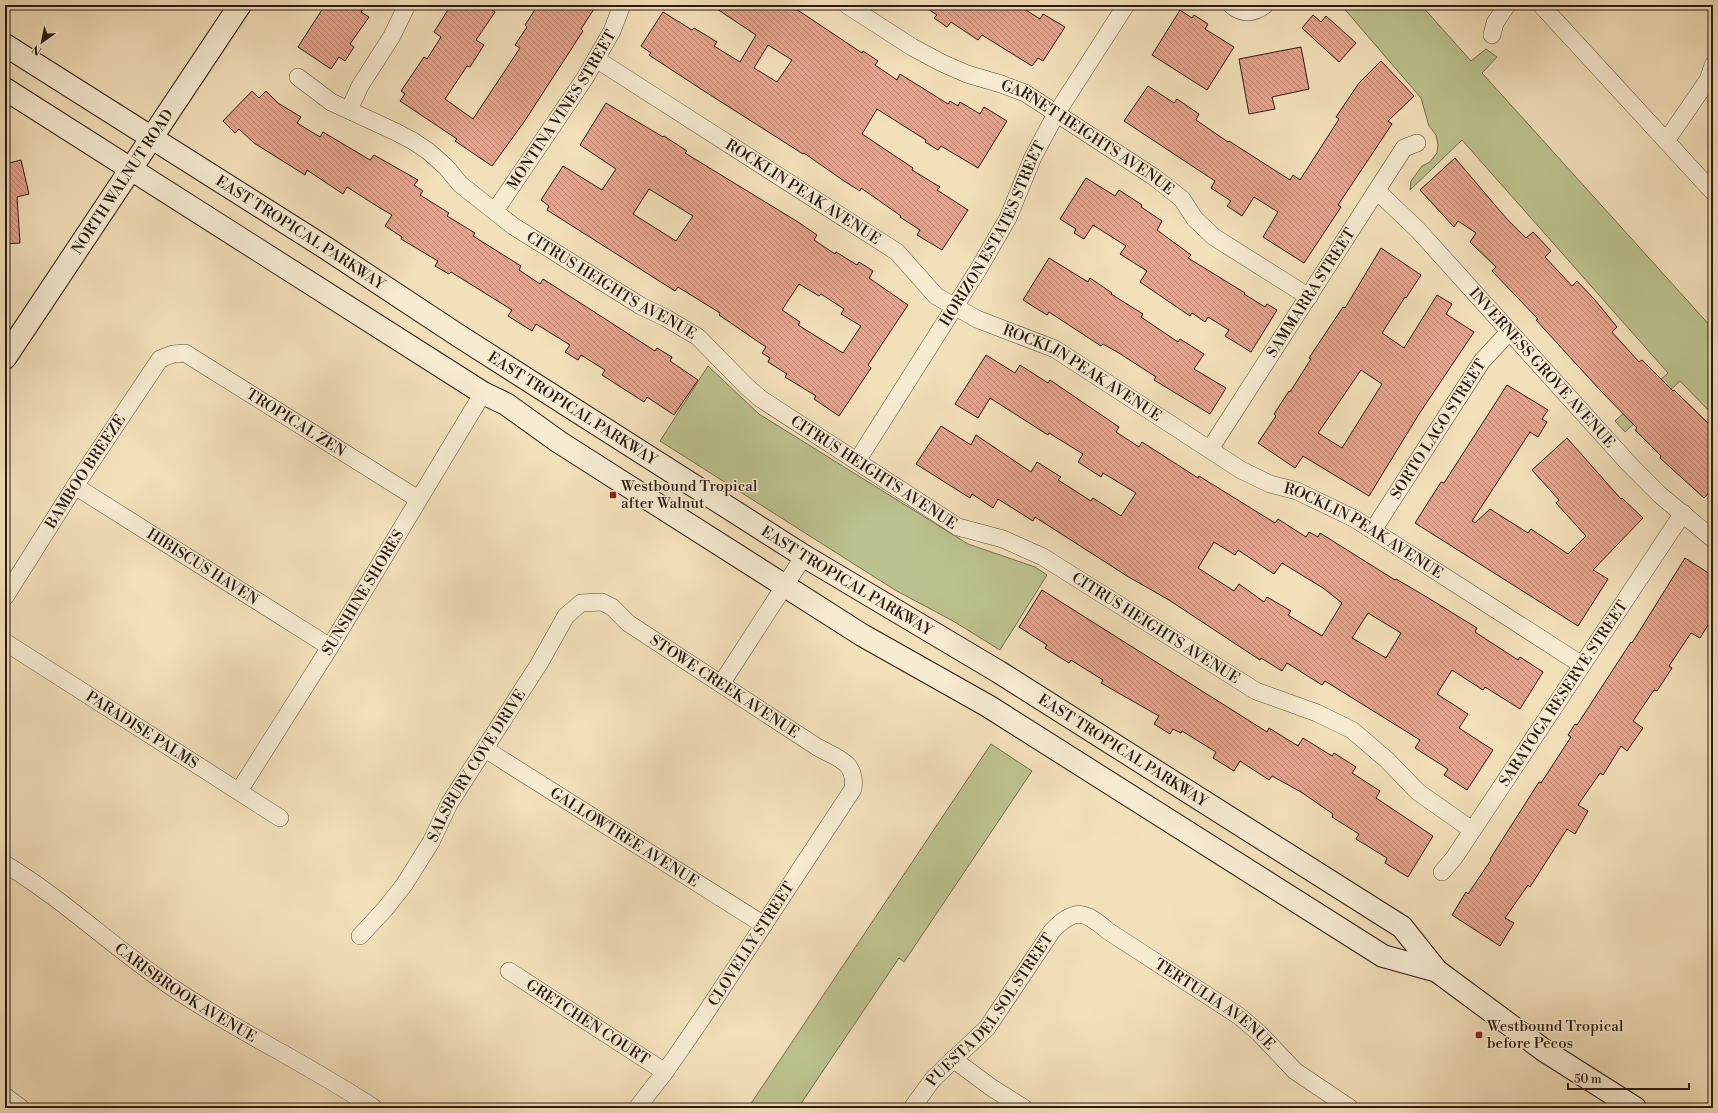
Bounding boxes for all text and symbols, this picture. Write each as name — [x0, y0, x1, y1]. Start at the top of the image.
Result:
north arrow — [22, 22, 62, 62]
street label: MONTINA VINES STREET — [503, 26, 621, 194]
text: N — [29, 41, 45, 58]
street label: GARNET HEIGHTS AVENUE — [998, 76, 1178, 199]
street label: NORTH WALNUT ROAD — [68, 106, 178, 258]
street label: ROCKLIN PEAK AVENUE — [722, 135, 884, 249]
street label: HORIZON ESTATES STREET — [936, 138, 1050, 330]
street label: EAST TROPICAL PARKWAY — [212, 172, 389, 295]
street label: SAMMARRA STREET — [1263, 224, 1360, 361]
street label: CITRUS HEIGHTS AVENUE — [523, 228, 700, 344]
street label: INVERNESS GROVE AVENUE — [1465, 284, 1619, 452]
street label: ROCKLIN PEAK AVENUE — [1000, 321, 1165, 426]
street label: EAST TROPICAL PARKWAY — [484, 348, 661, 470]
street label: SORTO LAGO STREET — [1386, 356, 1491, 503]
street label: TROPICAL ZEN — [242, 385, 349, 461]
street label: BAMBOO BREEZE — [41, 411, 130, 533]
street label: CITRUS HEIGHTS AVENUE — [787, 412, 961, 534]
place label: Westbound Tropical after Walnut — [620, 477, 758, 513]
street label: ROCKLIN PEAK AVENUE — [1282, 479, 1446, 583]
marker: Westbound Tropical after Walnut — [608, 490, 618, 500]
street label: EAST TROPICAL PARKWAY — [757, 522, 937, 641]
street label: HIBISCUS HAVEN — [143, 525, 262, 609]
street label: SUNSHINE SHORES — [318, 526, 408, 659]
street label: CITRUS HEIGHTS AVENUE — [1068, 568, 1243, 688]
street label: SARATOGA RESERVE STREET — [1495, 597, 1632, 790]
street label: STOWE CREEK AVENUE — [646, 631, 803, 743]
street label: SALSBURY COVE DRIVE — [423, 686, 530, 845]
street label: PARADISE PALMS — [82, 687, 202, 773]
street label: EAST TROPICAL PARKWAY — [1034, 690, 1212, 812]
street label: GALLOWTREE AVENUE — [546, 783, 702, 891]
street label: CLOVELLY STREET — [704, 878, 799, 1010]
street label: PUESTA DEL SOL STREET — [922, 929, 1058, 1090]
street label: CARISBROOK AVENUE — [110, 939, 260, 1047]
street label: TERTULIA AVENUE — [1151, 955, 1279, 1054]
street label: GRETCHEN COURT — [522, 976, 653, 1070]
place label: Westbound Tropical before Pecos — [1486, 1017, 1624, 1053]
marker: Westbound Tropical before Pecos — [1474, 1030, 1484, 1040]
scale bar — [1568, 1065, 1689, 1091]
text: 50 m — [1574, 1072, 1602, 1087]

